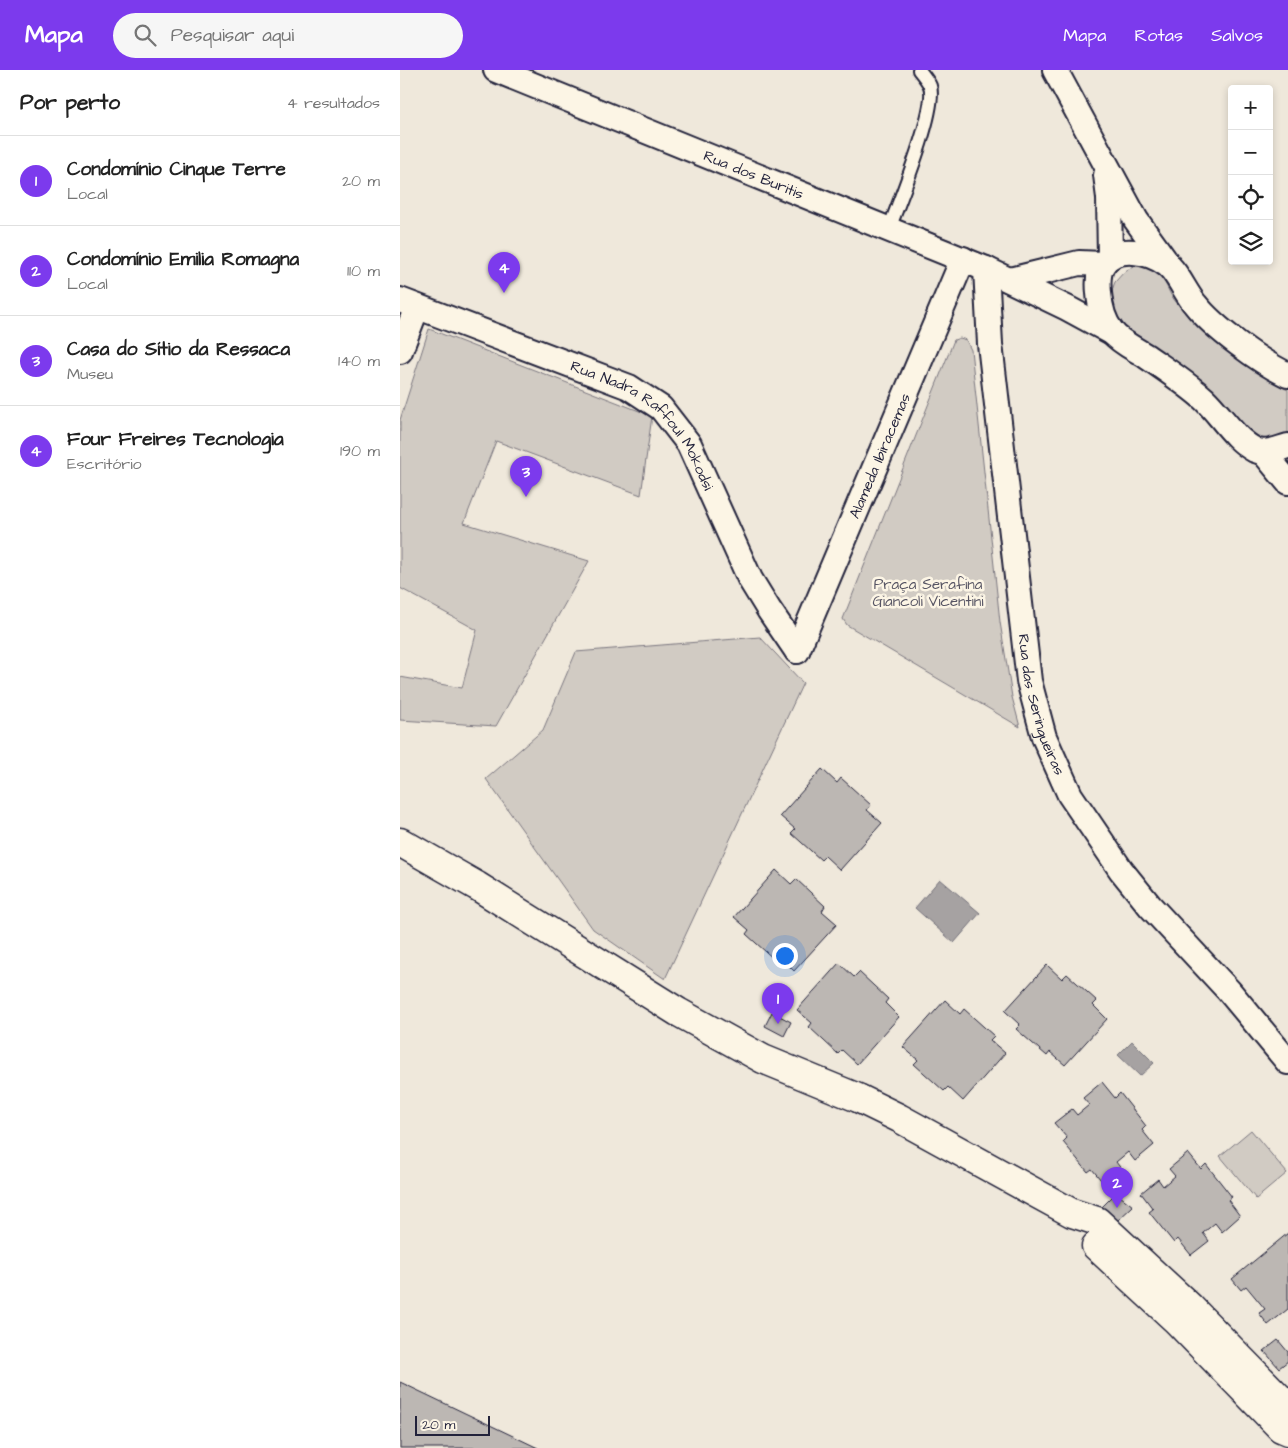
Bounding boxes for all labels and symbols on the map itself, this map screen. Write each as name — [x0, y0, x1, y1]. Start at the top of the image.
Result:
street label: Rua dos Buritis — [700, 145, 807, 205]
pin: 4 — [488, 252, 520, 293]
street label: Rua Nadra Raffoul Mokodsi — [568, 355, 719, 494]
street label: Alameda Ibiracemas — [844, 389, 916, 522]
pin: 3 — [510, 456, 542, 497]
park label: Praça Serafina Giancoli Vicentini — [872, 574, 984, 612]
street label: Rua das Seringueiras — [1013, 633, 1070, 779]
your location — [772, 943, 798, 969]
pin: 1 — [762, 983, 794, 1024]
pin: 2 — [1101, 1167, 1133, 1208]
scale bar — [415, 1413, 490, 1436]

